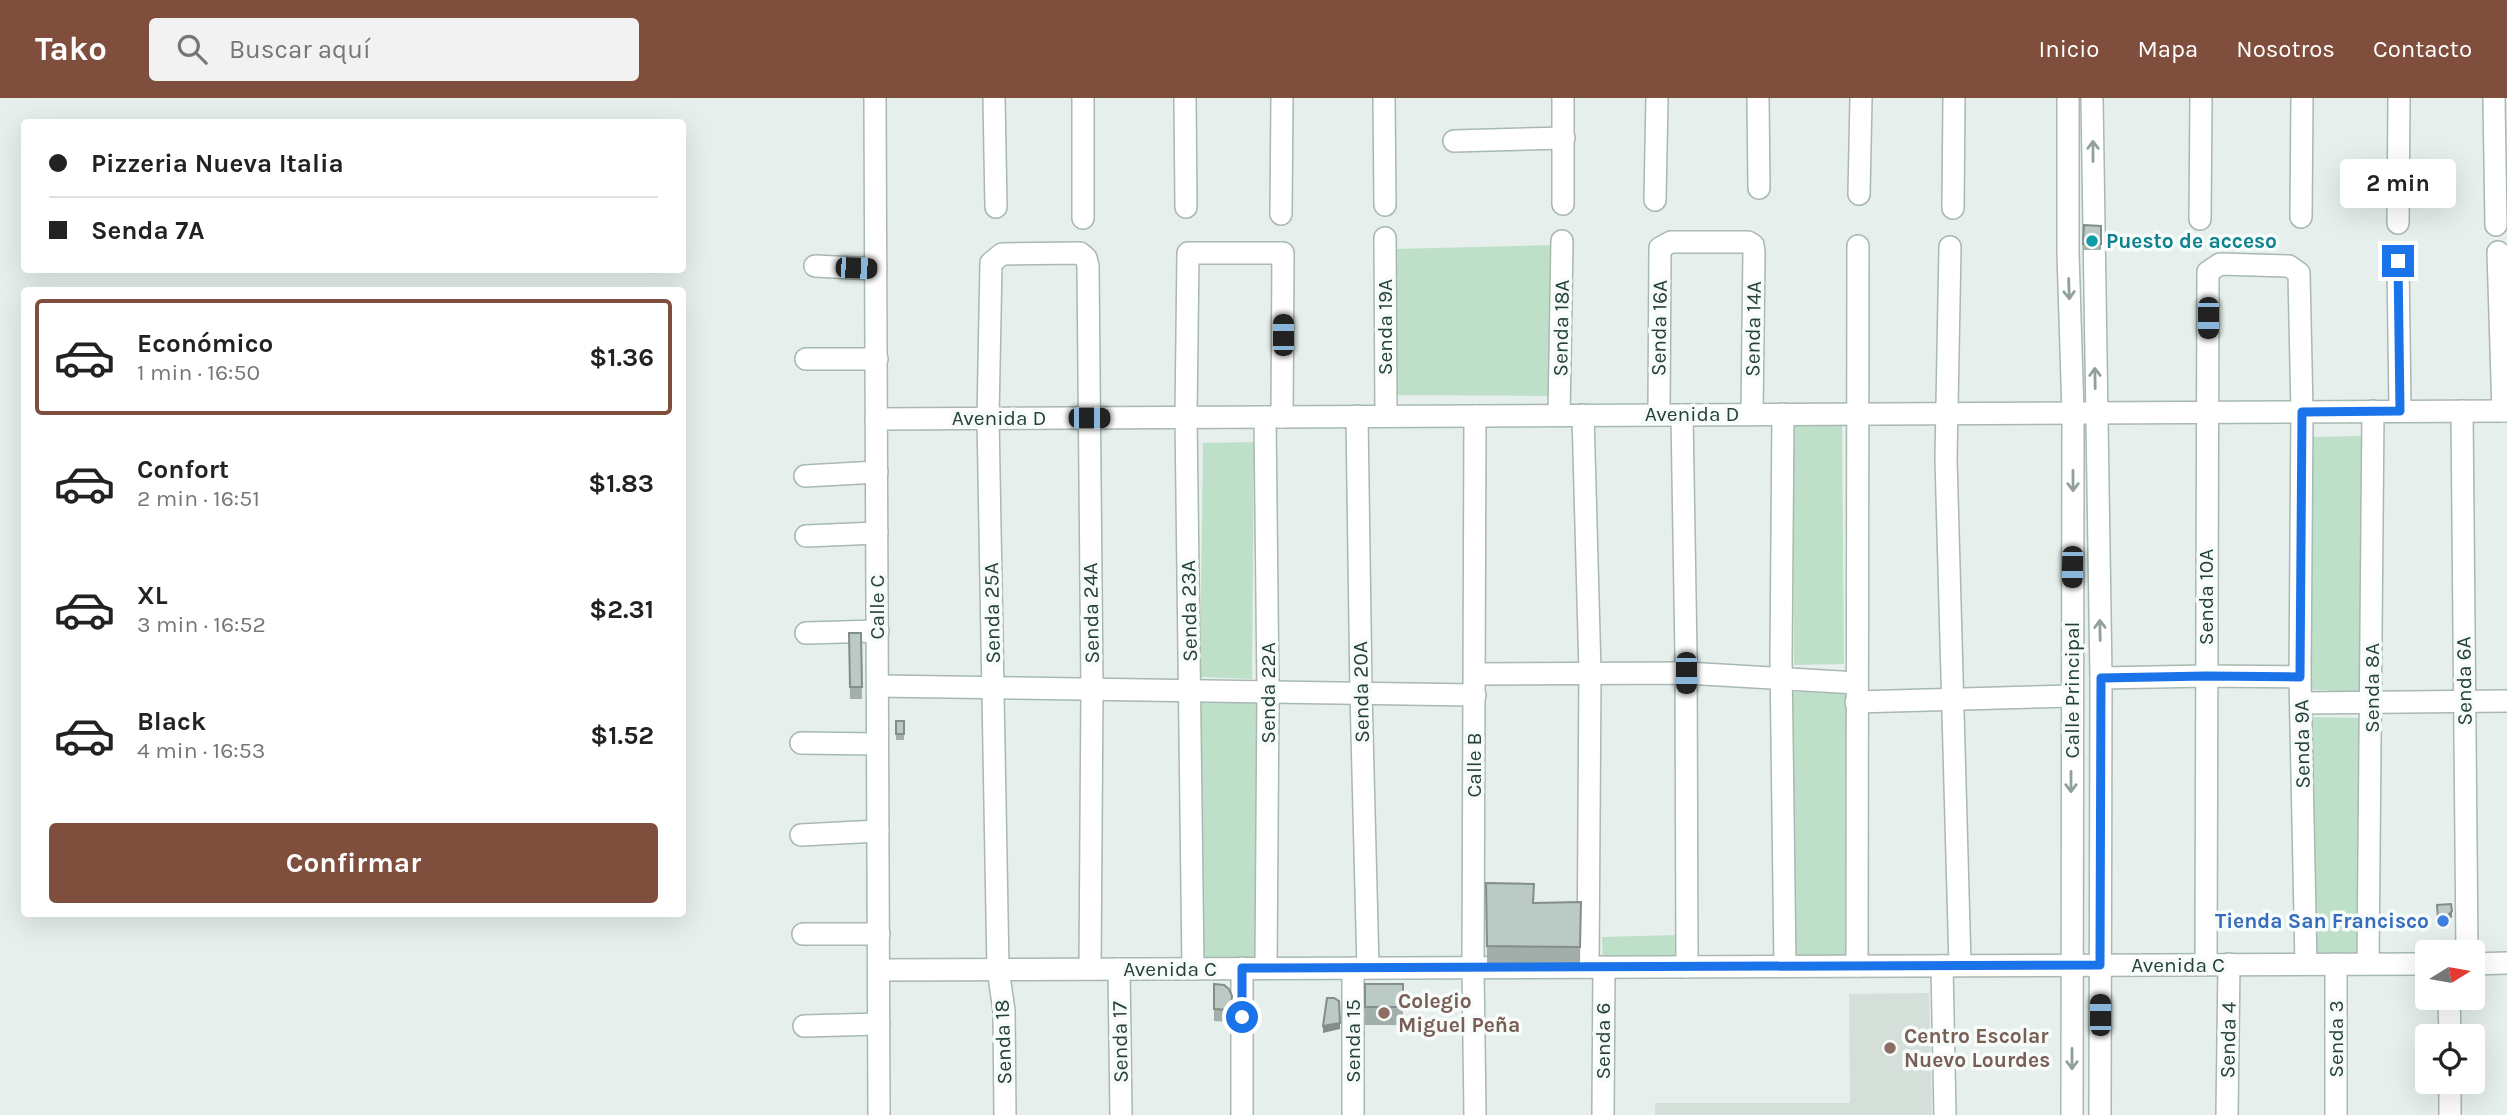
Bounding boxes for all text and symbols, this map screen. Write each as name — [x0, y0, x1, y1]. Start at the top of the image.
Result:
search box — [149, 18, 639, 81]
text: Tako — [35, 30, 107, 68]
icon: search — [173, 30, 211, 68]
text: Buscar aquí — [229, 34, 371, 65]
text: Inicio — [2038, 35, 2099, 63]
text: Mapa — [2137, 35, 2198, 63]
text: Nosotros — [2236, 35, 2335, 63]
text: Contacto — [2373, 35, 2472, 63]
one-way arrow — [2086, 140, 2100, 163]
text: Pizzeria Nueva Italia — [91, 148, 344, 179]
callout: 2 min — [2340, 159, 2456, 208]
text: 2 min — [2366, 170, 2430, 197]
text: Senda 7A — [91, 215, 205, 246]
place label: Puesto de acceso — [2106, 229, 2277, 253]
marker: Puesto de acceso — [2084, 233, 2100, 249]
route end — [2382, 245, 2414, 277]
car — [835, 257, 878, 279]
one-way arrow — [2063, 277, 2076, 300]
street label: Senda 19A — [1373, 279, 1397, 375]
street label: Senda 18A — [1548, 279, 1574, 377]
street label: Senda 16A — [1646, 280, 1672, 376]
street label: Senda 14A — [1740, 281, 1766, 377]
car — [2198, 297, 2219, 339]
car — [1273, 314, 1294, 356]
icon: car — [53, 326, 116, 389]
text: Económico — [137, 328, 273, 359]
text: $1.36 — [589, 342, 654, 373]
text: 1 min · 16:50 — [137, 359, 260, 386]
one-way arrow — [2089, 367, 2102, 390]
street label: Avenida D — [1645, 402, 1739, 426]
street label: Avenida D — [952, 406, 1046, 430]
car — [1069, 408, 1111, 429]
icon: car — [53, 452, 116, 515]
text: Confort — [137, 454, 229, 485]
text: $1.83 — [588, 468, 654, 499]
one-way arrow — [2066, 469, 2080, 492]
text: 2 min · 16:51 — [137, 485, 260, 512]
car — [2062, 546, 2083, 588]
street label: Senda 10A — [2194, 549, 2218, 645]
street label: Senda 23A — [1176, 560, 1202, 662]
street label: Senda 25A — [979, 562, 1005, 664]
street label: Senda 24A — [1078, 562, 1104, 664]
street label: Calle C — [865, 575, 889, 639]
icon: car — [53, 578, 116, 641]
text: XL — [137, 580, 168, 611]
text: $2.31 — [589, 594, 654, 625]
text: 3 min · 16:52 — [137, 611, 266, 638]
one-way arrow — [2093, 619, 2107, 642]
street label: Calle Principal — [2060, 622, 2084, 758]
street label: Senda 6A — [2451, 636, 2477, 726]
street label: Senda 20A — [1348, 641, 1374, 743]
street label: Senda 22A — [1256, 642, 1280, 744]
street label: Senda 8A — [2360, 643, 2384, 733]
car — [1676, 652, 1697, 694]
street label: Senda 9A — [2289, 699, 2315, 789]
icon: car — [53, 704, 116, 767]
text: Black — [137, 706, 206, 737]
text: $1.52 — [590, 720, 654, 751]
street label: Calle B — [1462, 732, 1486, 798]
text: 4 min · 16:53 — [137, 737, 265, 764]
one-way arrow — [2064, 770, 2078, 793]
button: Confirmar — [49, 823, 658, 903]
place label: Tienda San Francisco — [2215, 909, 2429, 933]
marker: Tienda San Francisco — [2435, 913, 2451, 929]
north arrow — [2415, 940, 2485, 1010]
map controls — [2415, 940, 2485, 1094]
street label: Avenida C — [2131, 953, 2225, 977]
street label: Avenida C — [1123, 957, 1217, 981]
place label: Colegio Miguel Peña — [1398, 989, 1520, 1037]
car — [2090, 994, 2111, 1036]
street label: Senda 18 — [990, 999, 1016, 1085]
street label: Senda 15 — [1341, 999, 1365, 1083]
street label: Senda 3 — [2324, 1000, 2348, 1078]
street label: Senda 17 — [1107, 1001, 1133, 1083]
route start — [1226, 1001, 1258, 1033]
street label: Senda 4 — [2215, 1001, 2241, 1079]
street label: Senda 6 — [1591, 1002, 1615, 1080]
marker: Colegio Miguel Peña — [1376, 1005, 1392, 1021]
place label: Centro Escolar Nuevo Lourdes — [1904, 1024, 2050, 1072]
button: locate — [2415, 1024, 2485, 1094]
marker: Centro Escolar Nuevo Lourdes — [1882, 1040, 1898, 1056]
one-way arrow — [2065, 1047, 2079, 1070]

